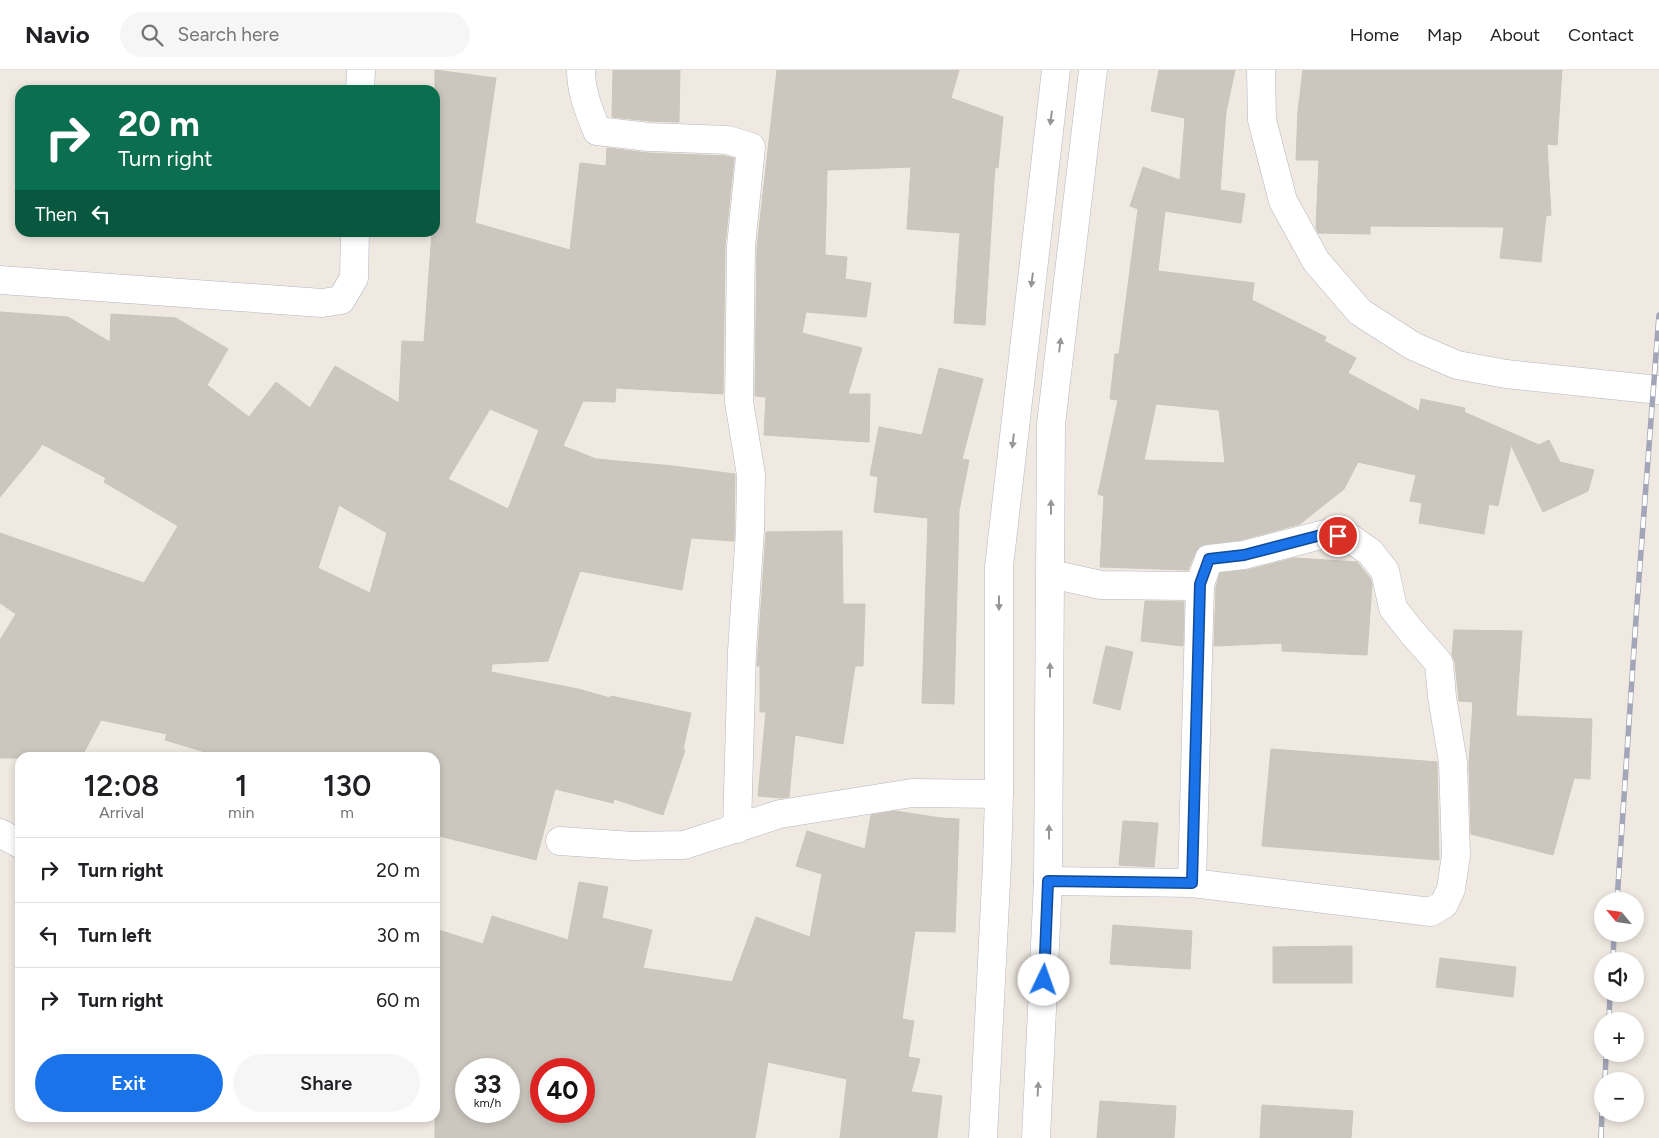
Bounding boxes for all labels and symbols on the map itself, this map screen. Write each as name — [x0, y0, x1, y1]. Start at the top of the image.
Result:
one-way arrow — [1047, 111, 1055, 127]
one-way arrow — [1028, 272, 1036, 288]
one-way arrow — [1056, 337, 1064, 353]
one-way arrow — [1009, 434, 1017, 450]
one-way arrow — [1047, 499, 1055, 515]
pin — [1317, 515, 1359, 557]
one-way arrow — [995, 595, 1003, 611]
one-way arrow — [1046, 662, 1054, 678]
one-way arrow — [1045, 824, 1053, 840]
north arrow — [1594, 892, 1644, 942]
position arrow — [1017, 953, 1069, 1005]
speed limit sign: 40 — [530, 1058, 595, 1123]
one-way arrow — [1035, 1081, 1043, 1097]

